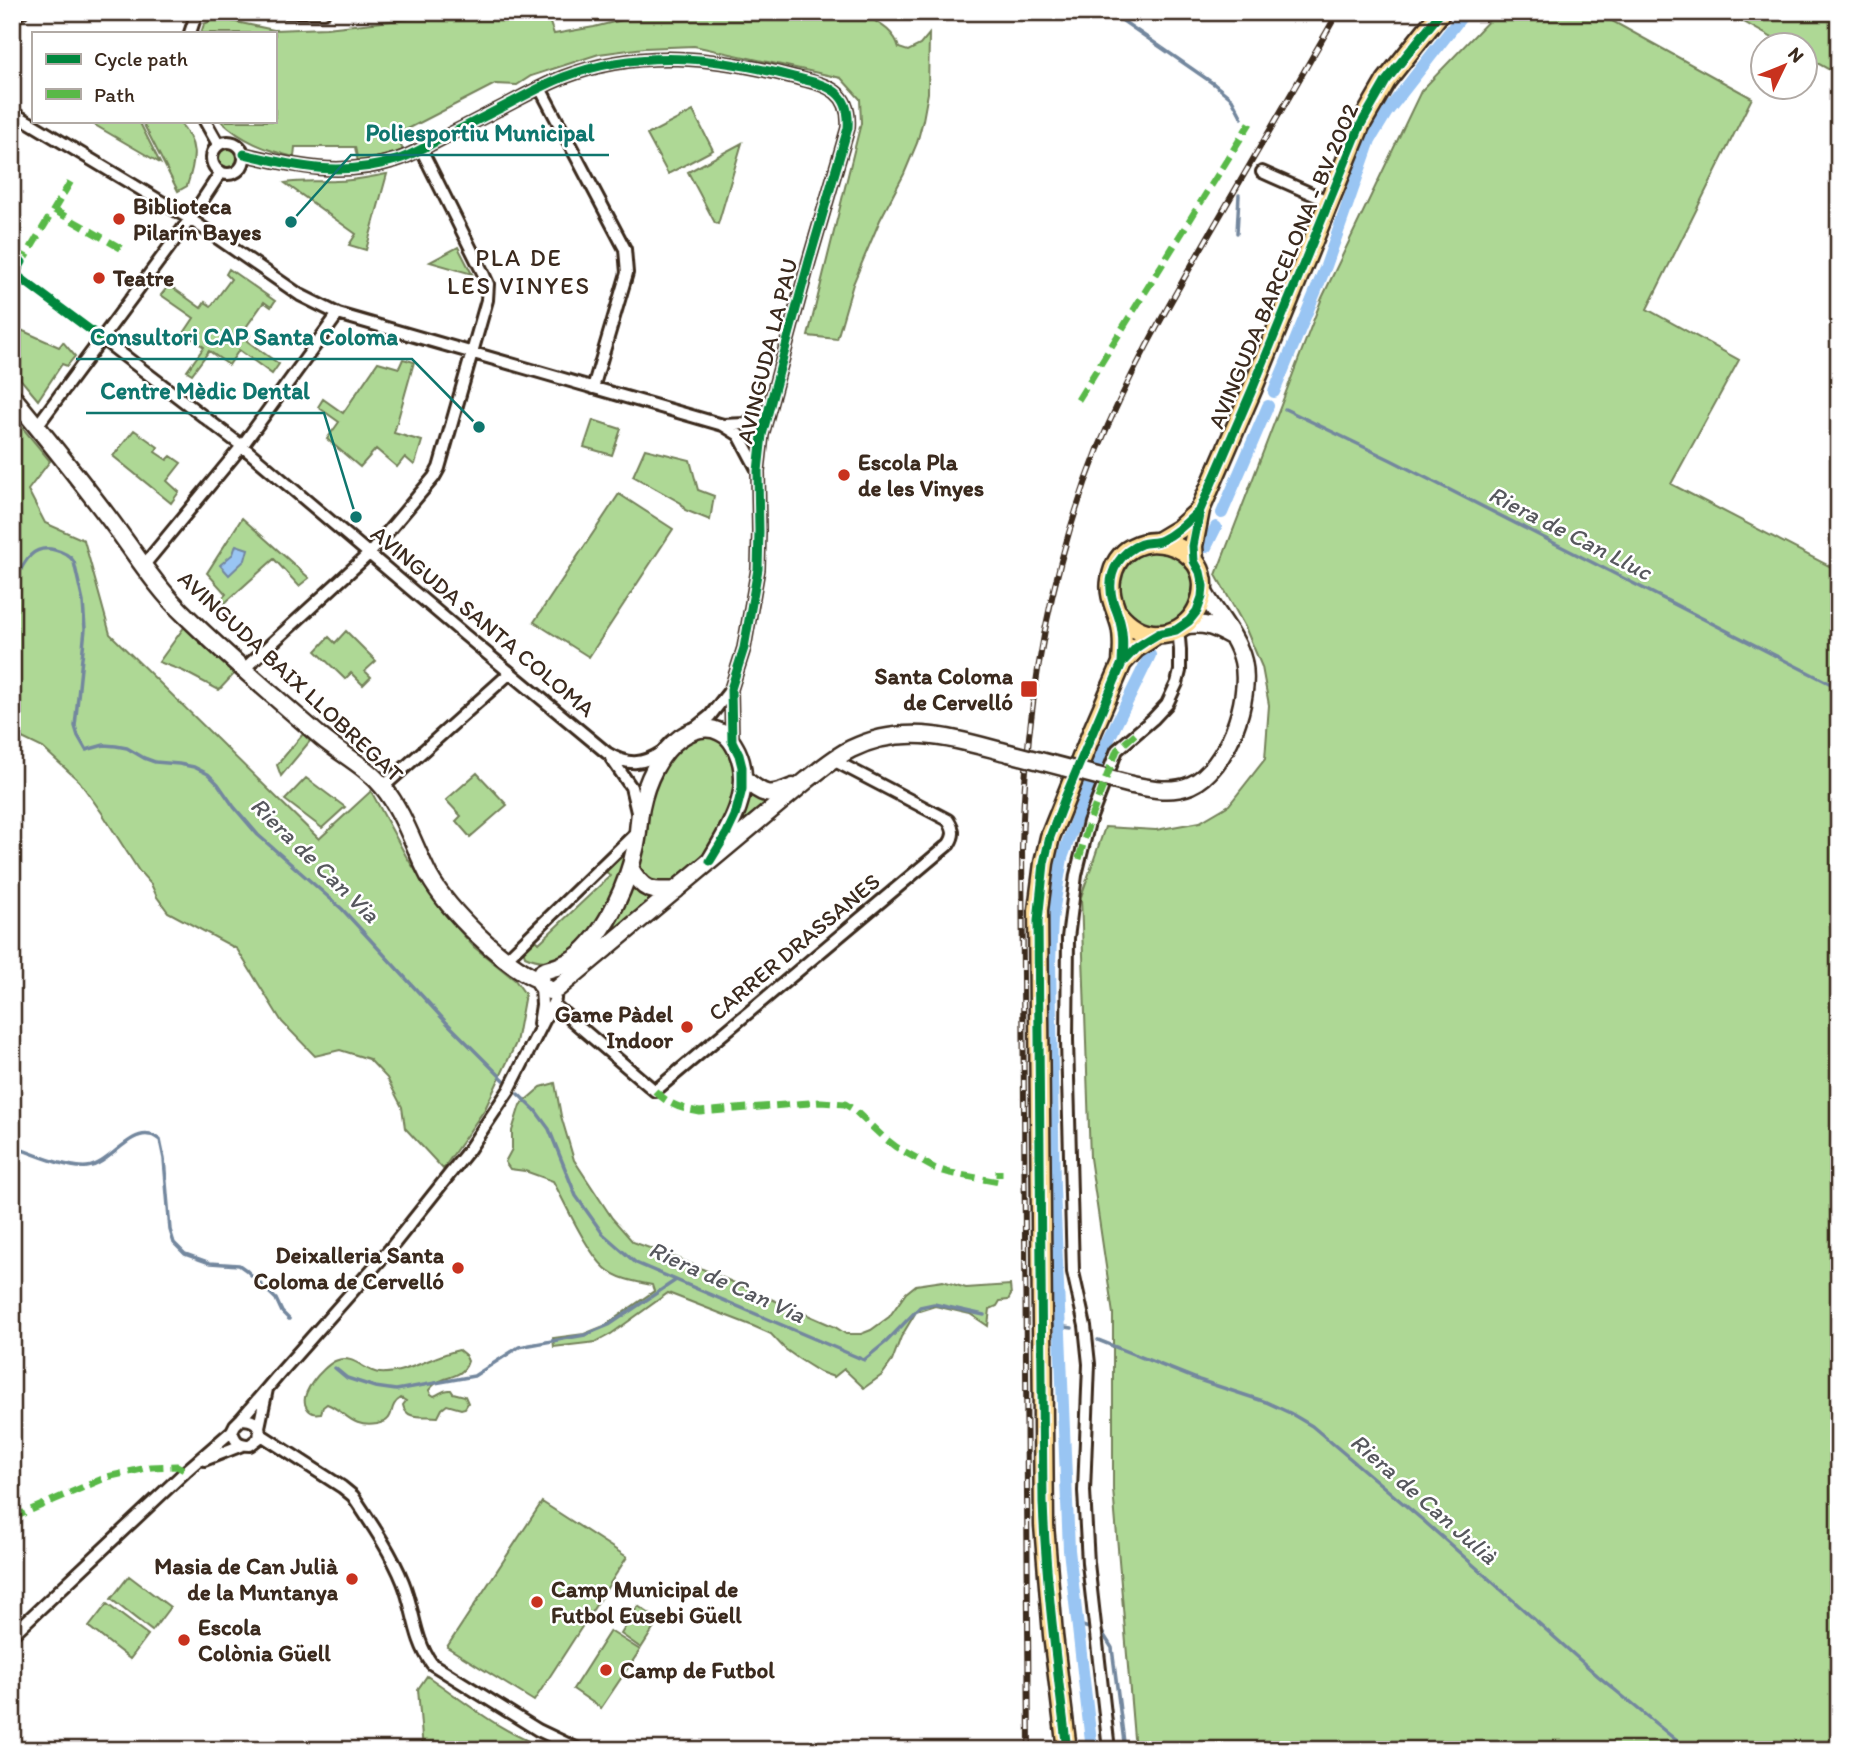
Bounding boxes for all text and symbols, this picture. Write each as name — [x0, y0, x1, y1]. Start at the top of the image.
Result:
legend — [32, 32, 276, 122]
north arrow — [1750, 32, 1820, 102]
text: N — [1783, 42, 1809, 67]
text: Cycle path — [94, 46, 188, 71]
text: Path — [94, 82, 135, 107]
street label: AVINGUDA BARCELONA - BV 2002 — [1202, 99, 1364, 433]
callout: Poliesportiu Municipal — [351, 110, 609, 155]
text: Poliesportiu Municipal — [365, 118, 595, 148]
place label: Biblioteca Pilarín Bayes — [133, 192, 261, 246]
marker: Biblioteca Pilarín Bayes — [111, 211, 127, 227]
district label: PLA DE LES VINYES — [447, 243, 591, 300]
street label: AVINGUDA LA PAU — [730, 255, 804, 447]
place label: Teatre — [112, 264, 174, 292]
marker: Teatre — [91, 270, 107, 286]
callout: Consultori CAP Santa Coloma — [76, 314, 412, 359]
text: Consultori CAP Santa Coloma — [90, 322, 398, 351]
callout: Centre Mèdic Dental — [86, 368, 324, 413]
text: Centre Mèdic Dental — [100, 376, 310, 405]
place label: Escola Pla de les Vinyes — [858, 448, 984, 502]
marker: Escola Pla de les Vinyes — [836, 467, 852, 483]
water label: Riera de Can Lluc — [1484, 479, 1658, 587]
street label: AVINGUDA SANTA COLOMA — [365, 519, 601, 723]
street label: AVINGUDA BAIX LLOBREGAT — [173, 564, 410, 788]
place label: Santa Coloma de Cervelló — [875, 662, 1014, 716]
marker: Santa Coloma de Cervelló — [1019, 679, 1039, 699]
water label: Riera de Can Via — [245, 791, 386, 929]
street label: CARRER DRASSANES — [703, 867, 885, 1027]
place label: Game Pàdel Indoor — [555, 1000, 674, 1054]
marker: Game Pàdel Indoor — [679, 1019, 695, 1035]
water label: Riera de Can Via — [645, 1234, 810, 1329]
place label: Deixalleria Santa Coloma de Cervelló — [254, 1241, 445, 1295]
marker: Deixalleria Santa Coloma de Cervelló — [450, 1260, 466, 1276]
water label: Riera de Can Julià — [1345, 1427, 1504, 1571]
place label: Masia de Can Julià de la Muntanya — [154, 1552, 339, 1606]
marker: Masia de Can Julià de la Muntanya — [344, 1571, 360, 1587]
place label: Camp Municipal de Futbol Eusebi Güell — [551, 1575, 742, 1629]
marker: Camp Municipal de Futbol Eusebi Güell — [529, 1594, 545, 1610]
place label: Escola Colònia Güell — [198, 1613, 331, 1667]
marker: Escola Colònia Güell — [176, 1632, 192, 1648]
place label: Camp de Futbol — [620, 1656, 775, 1684]
marker: Camp de Futbol — [598, 1662, 614, 1678]

